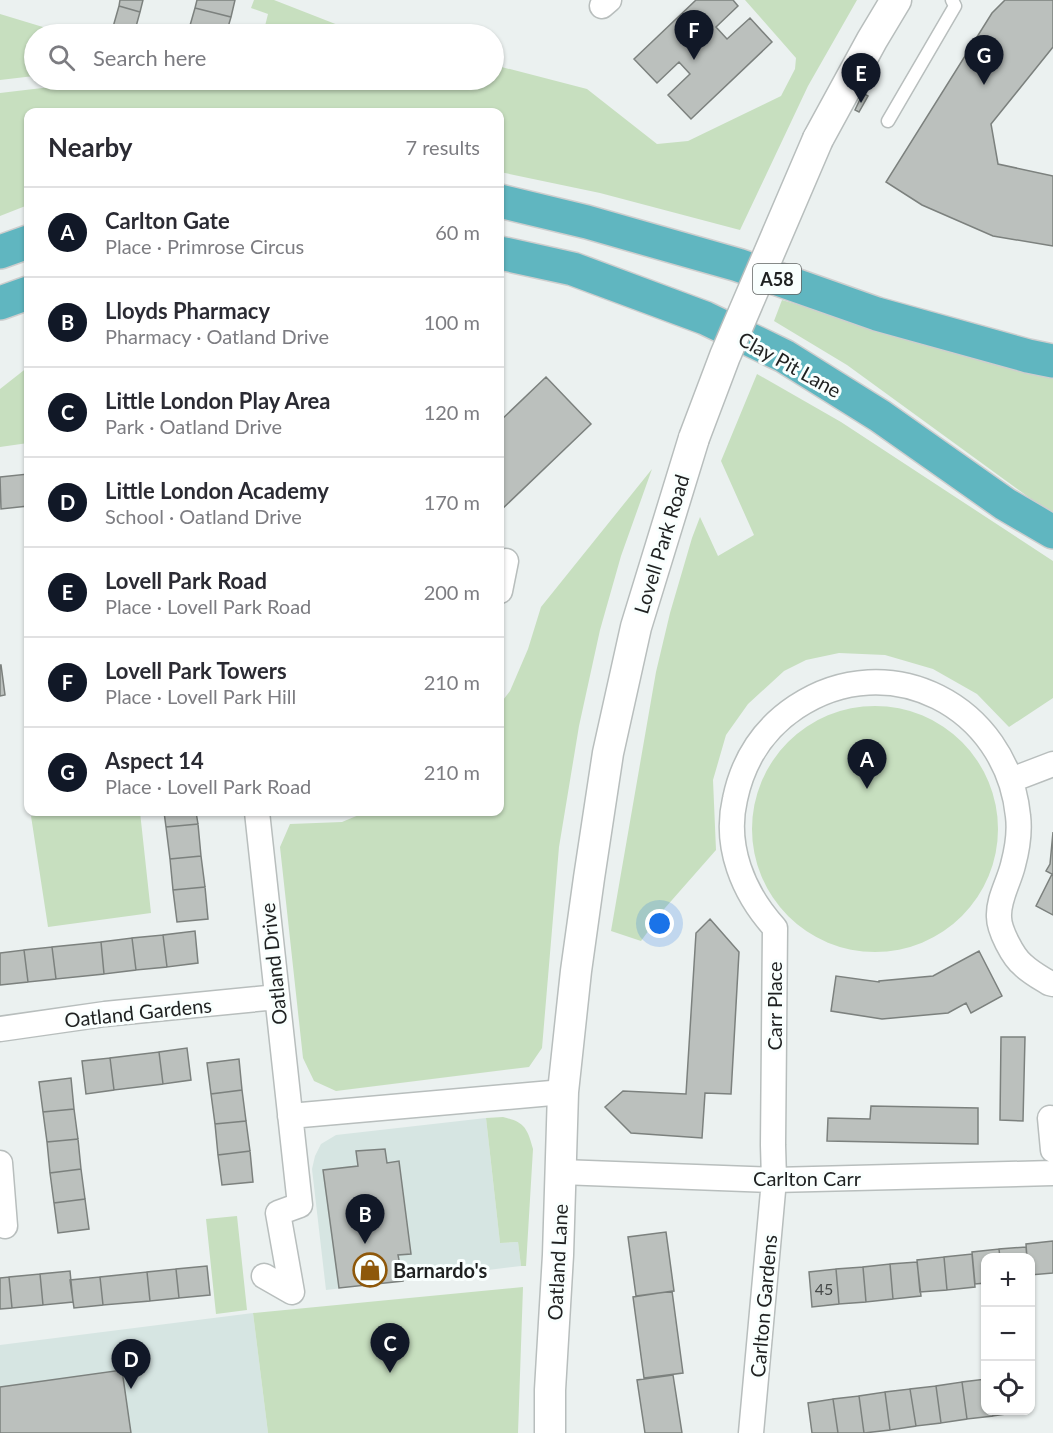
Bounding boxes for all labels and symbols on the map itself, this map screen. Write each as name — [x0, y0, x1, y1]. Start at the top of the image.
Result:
pin: F — [674, 10, 714, 60]
pin: G — [964, 36, 1004, 85]
pin: E — [842, 54, 880, 103]
road number: A58 — [753, 264, 801, 294]
street label: Clay Pit Lane — [734, 326, 846, 402]
street label: Lovell Park Road — [628, 471, 694, 617]
pin: A — [848, 740, 886, 789]
street label: Oatland Drive — [255, 902, 291, 1026]
your location — [645, 909, 674, 938]
street label: Carr Place — [762, 961, 786, 1051]
street label: Oatland Gardens — [63, 992, 213, 1032]
street label: Carlton Carr — [753, 1166, 862, 1190]
pin: B — [346, 1194, 385, 1244]
street label: Oatland Lane — [542, 1203, 572, 1321]
street label: Carlton Gardens — [745, 1234, 781, 1378]
shop icon: Barnardo's — [352, 1252, 388, 1288]
place label: Barnardo's — [393, 1258, 488, 1282]
house number: 45 — [815, 1279, 833, 1298]
pin: C — [370, 1324, 410, 1373]
pin: D — [112, 1340, 150, 1389]

